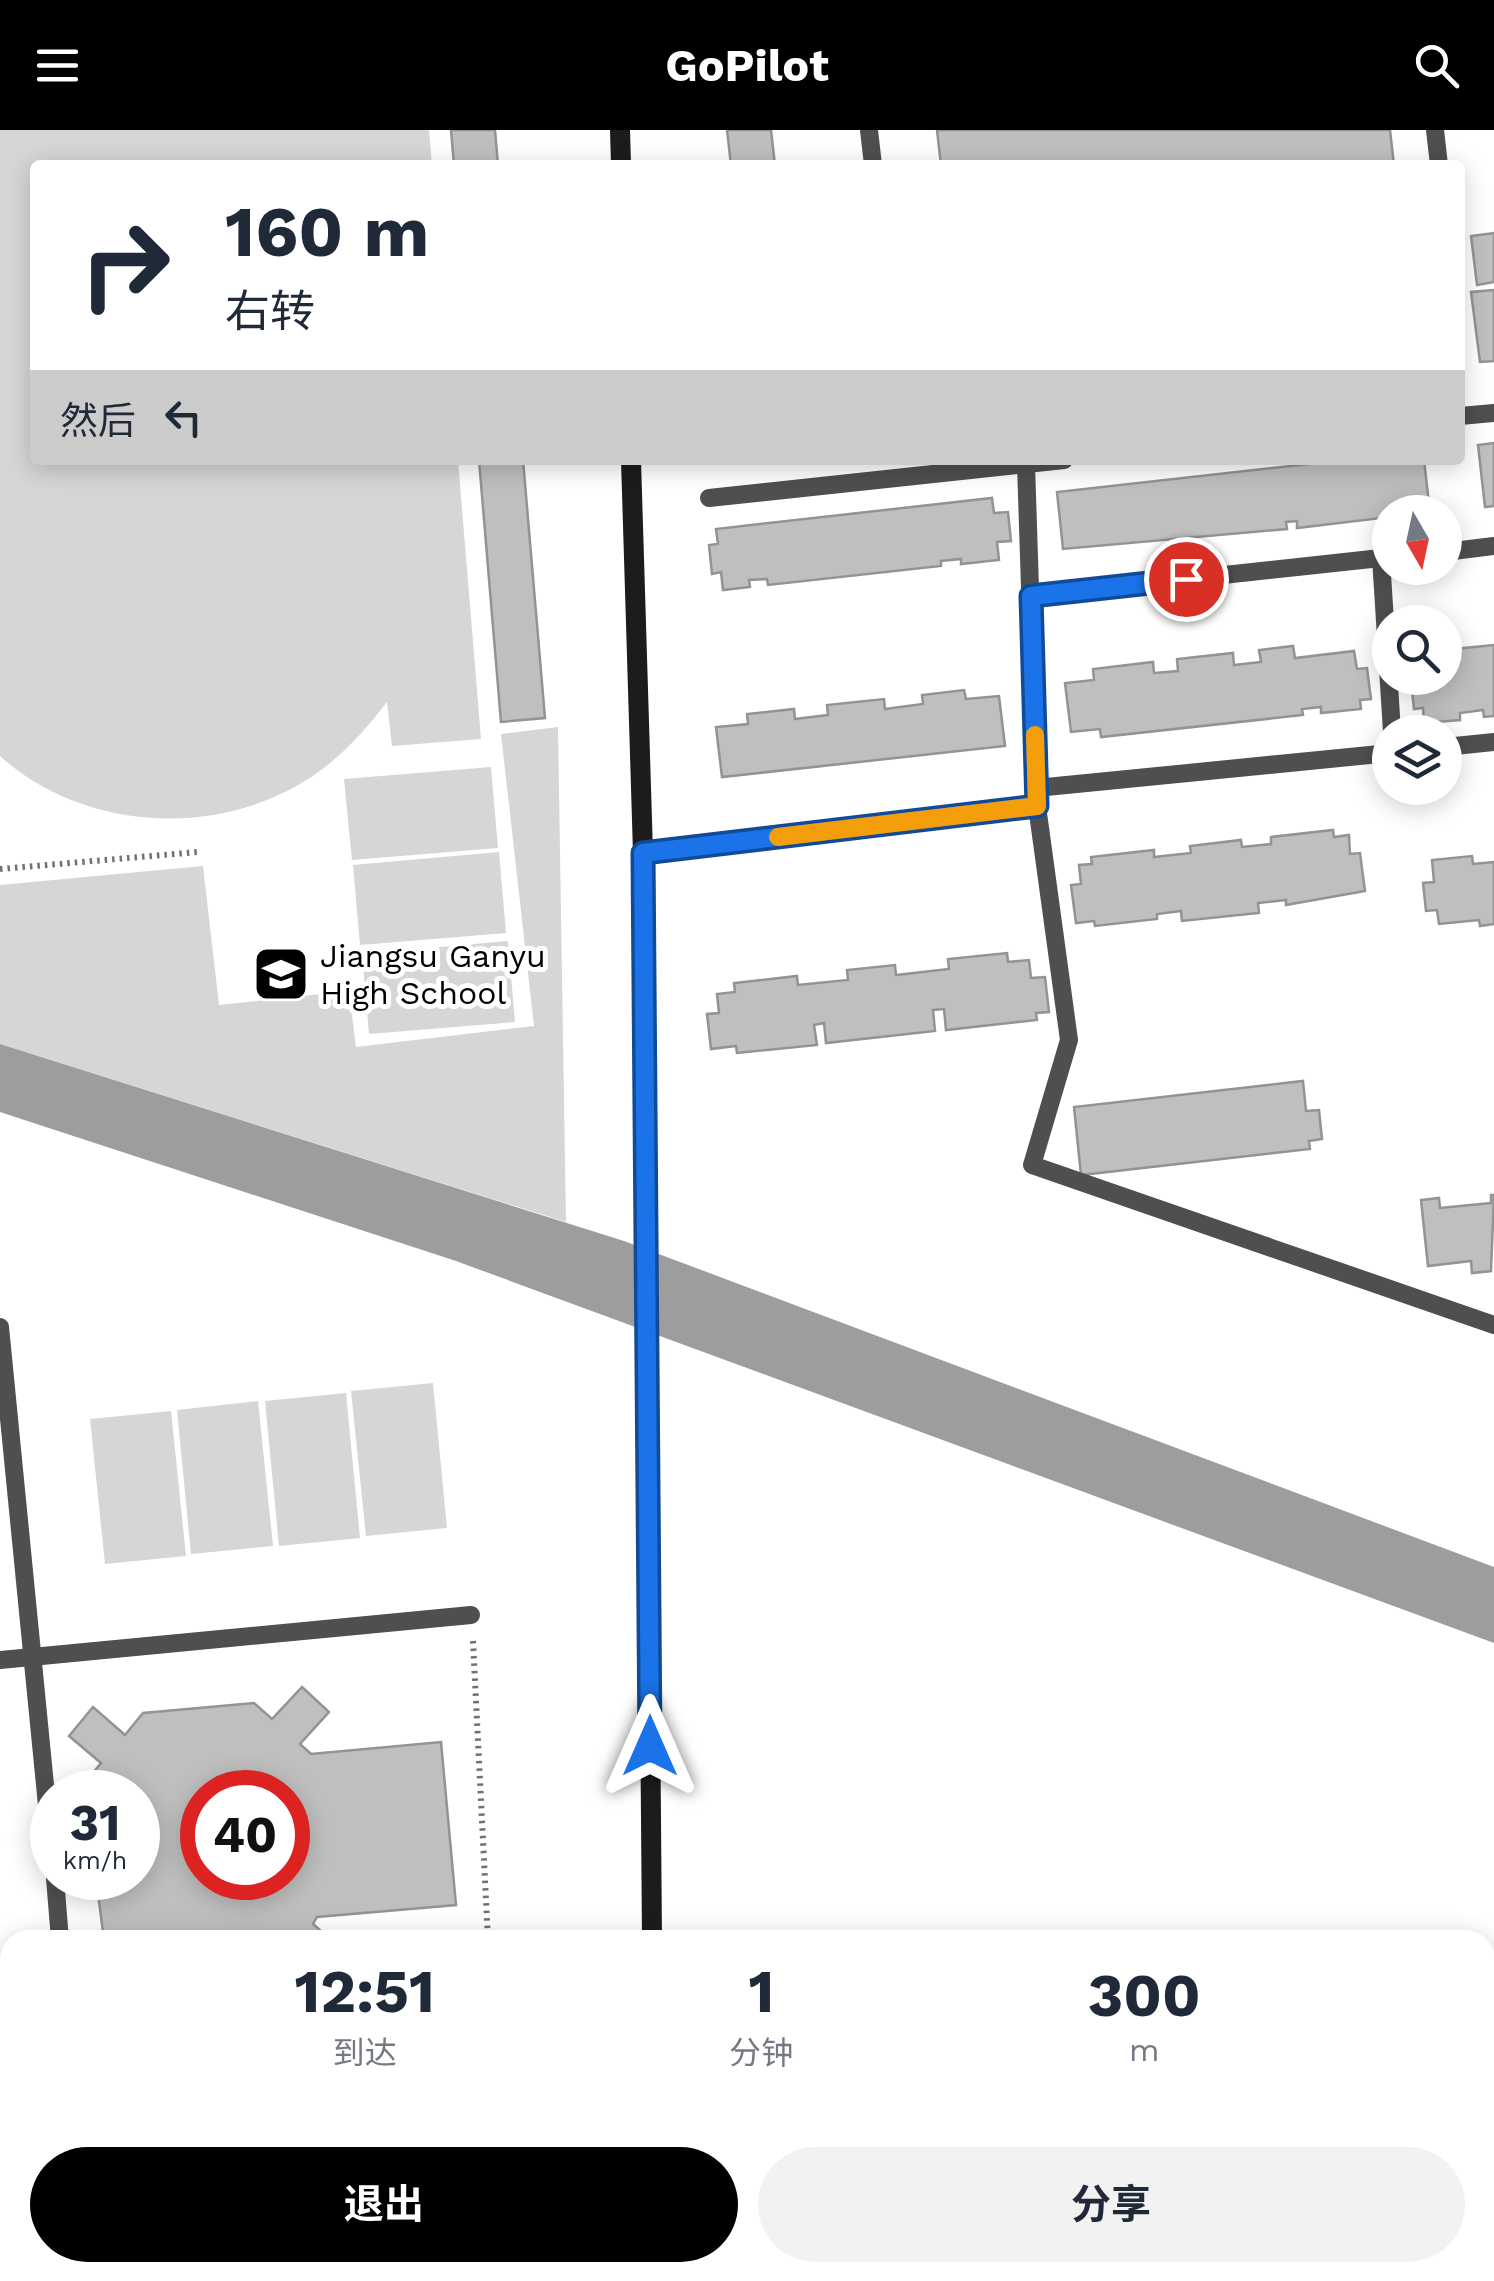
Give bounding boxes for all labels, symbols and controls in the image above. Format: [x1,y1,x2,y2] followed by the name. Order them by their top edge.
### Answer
[30,38,85,93] icon: menu
[1409,38,1464,93] icon: search
[665,39,829,92] text: GoPilot
[225,191,429,273] text: 160 m
[60,200,190,330] icon: right
[225,285,315,338] text: 右转
[156,390,211,445] icon: left
[60,399,136,443] text: 然后
[1372,495,1462,585] north arrow
[1372,495,1462,805] map controls
[1144,537,1229,622] pin
[1159,552,1214,607] icon: arrive
[1372,605,1462,695] button: search
[1372,715,1462,805] button: layers
[320,937,546,1012] place label: Jiangsu Ganyu High School
[251,944,311,1004] school or university icon: Jiangsu Ganyu High School
[598,1694,702,1798] position arrow
[180,1770,310,1900] speed limit sign: 40
[69,1793,121,1852] text: 31
[63,1846,127,1875] text: km/h
[294,1956,435,2027] text: 12:51
[748,1956,774,2027] text: 1
[1088,1960,1201,2031] text: 300
[1129,2031,1159,2069] text: m
[333,2034,397,2072] text: 到达
[729,2034,793,2072] text: 分钟
[30,2147,738,2262] button: 退出
[758,2147,1465,2262] button: 分享

